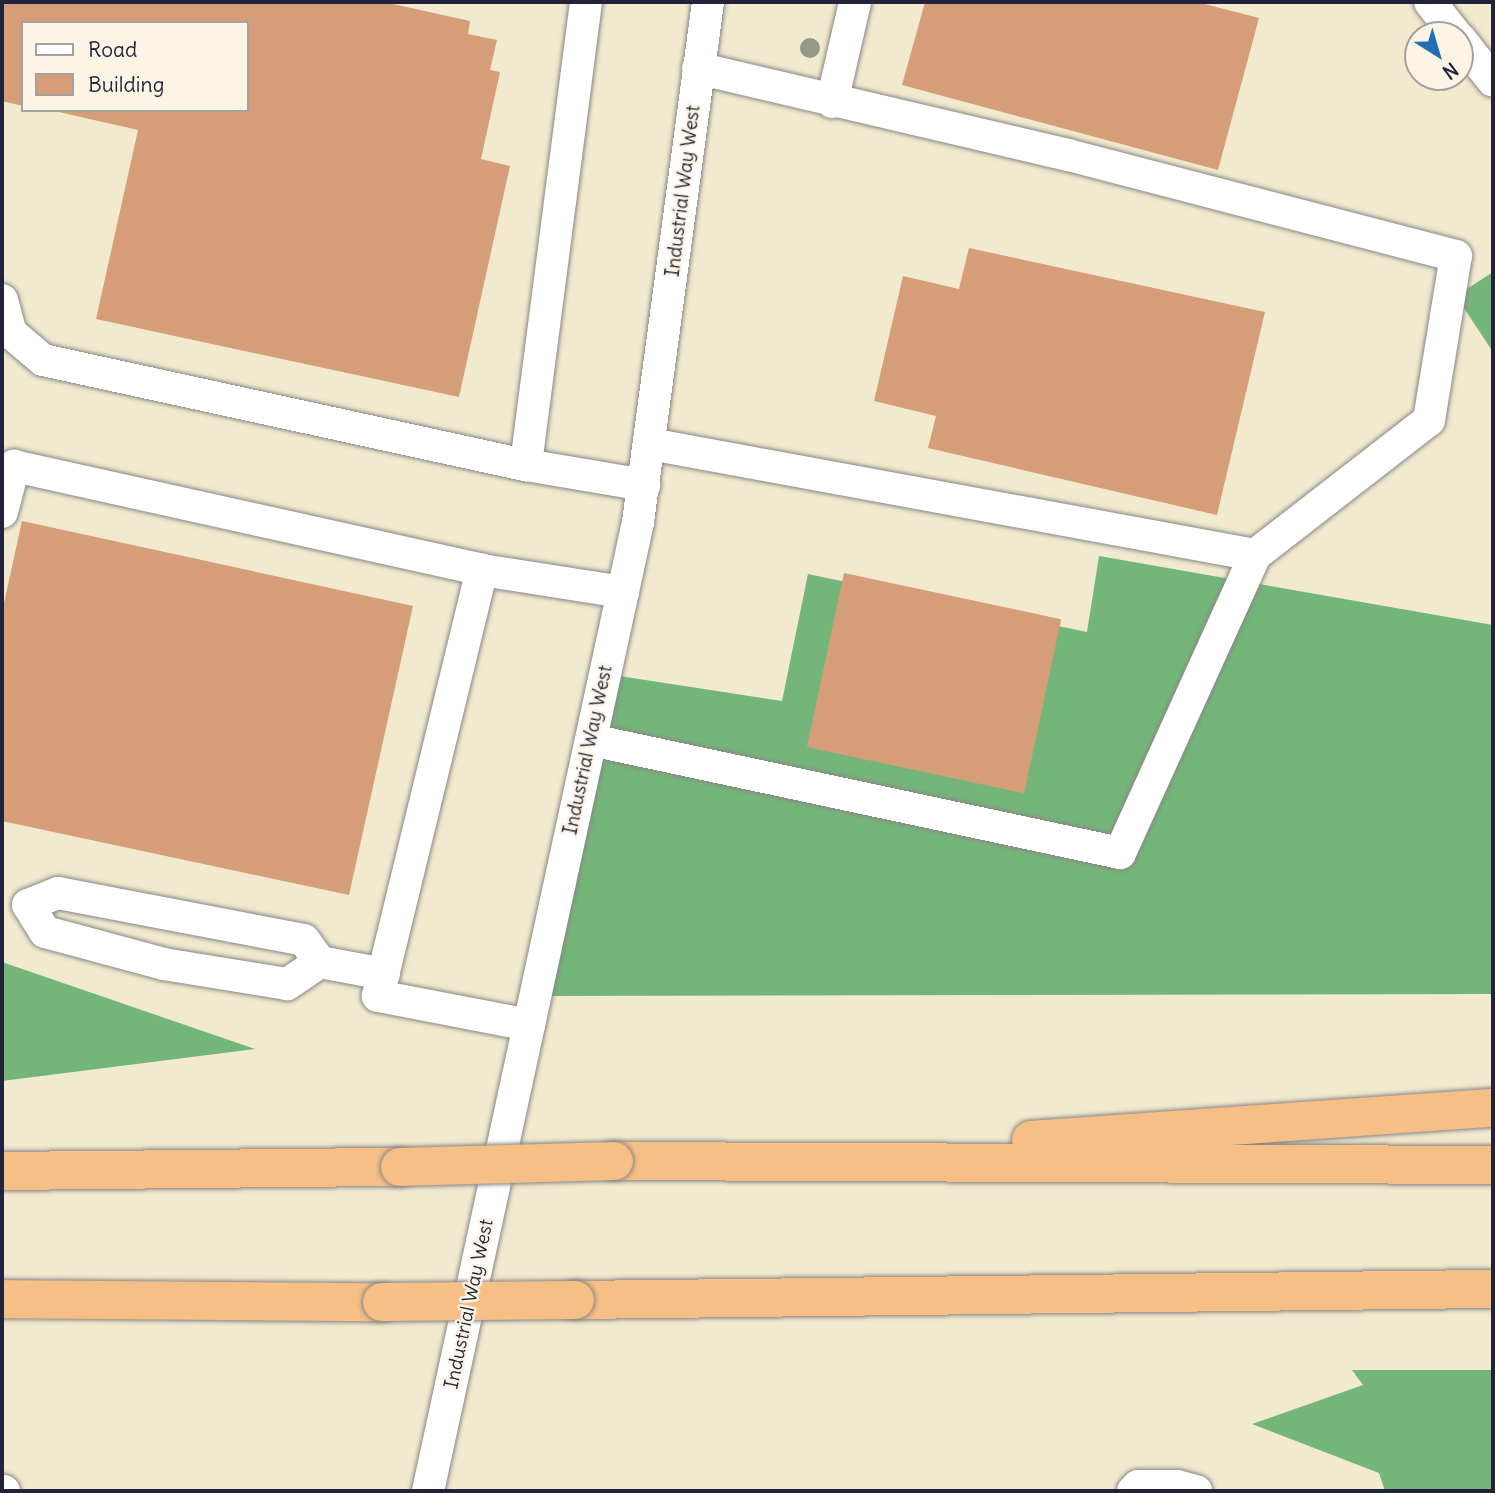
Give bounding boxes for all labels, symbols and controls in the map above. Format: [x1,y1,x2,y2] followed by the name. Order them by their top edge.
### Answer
[21,21,248,112] legend
[1404,21,1474,91] north arrow
[88,36,137,63] text: Road
[1438,58,1463,85] text: N
[88,71,164,98] text: Building
[661,104,705,278] street label: Industrial Way West
[559,663,617,837] street label: Industrial Way West
[440,1217,498,1391] street label: Industrial Way West

